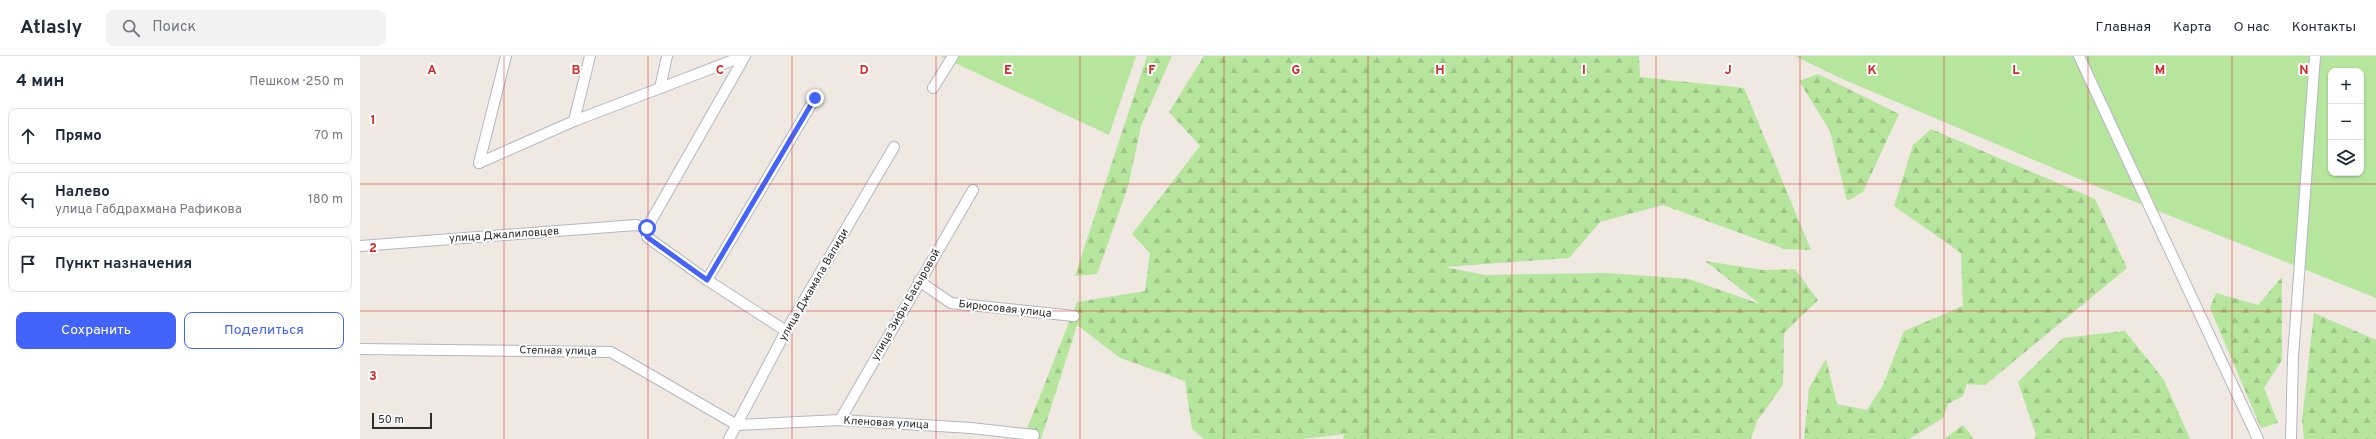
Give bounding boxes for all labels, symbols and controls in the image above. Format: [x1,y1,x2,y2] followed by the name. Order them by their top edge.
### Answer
[106,10,386,46] search box
[20,16,82,40] text: Atlasly
[120,17,142,39] icon: search
[152,18,196,37] text: Поиск
[2096,19,2151,36] text: Главная
[2173,19,2211,36] text: Карта
[2233,19,2270,36] text: О нас
[2292,19,2356,36] text: Контакты
[427,63,437,79] text: A
[572,63,581,79] text: B
[716,63,724,79] text: C
[859,63,869,79] text: D
[1004,63,1012,79] text: E
[1148,63,1156,79] text: F
[1292,63,1301,79] text: G
[1435,63,1445,79] text: H
[1582,63,1586,79] text: I
[1724,63,1732,79] text: J
[1867,63,1877,79] text: K
[2012,63,2020,79] text: L
[2155,63,2165,79] text: M
[2299,63,2309,79] text: N
[2328,68,2364,176] map controls
[2328,68,2364,104] button: +
[16,71,64,93] text: 4 мин
[249,74,344,90] text: Пешком · 250 m
[806,89,824,107] route end
[2328,104,2364,140] button: −
[370,113,376,129] text: 1
[17,125,39,147] icon: ahead
[55,127,102,146] text: Прямо
[314,128,343,144] text: 70 m
[2328,140,2364,176] button: layers
[55,183,110,202] text: Налево
[17,189,39,211] icon: left
[308,192,343,208] text: 180 m
[55,202,242,218] text: улица Габдрахмана Рафикова
[638,219,656,237] route start
[448,224,560,246] street label: улица Джалиловцев
[776,226,852,344] street label: улица Джамала Валиди
[369,241,377,257] text: 2
[868,247,944,363] street label: улица Зифы Басыровой
[17,253,39,275] icon: arrive
[55,255,192,274] text: Пункт назначения
[958,297,1052,321] street label: Бирюсовая улица
[16,312,176,349] button: Сохранить
[184,312,344,349] button: Поделиться
[519,343,597,359] street label: Степная улица
[369,369,377,385] text: 3
[372,411,432,430] scale bar
[378,413,404,427] text: 50 m
[843,414,929,432] street label: Кленовая улица

